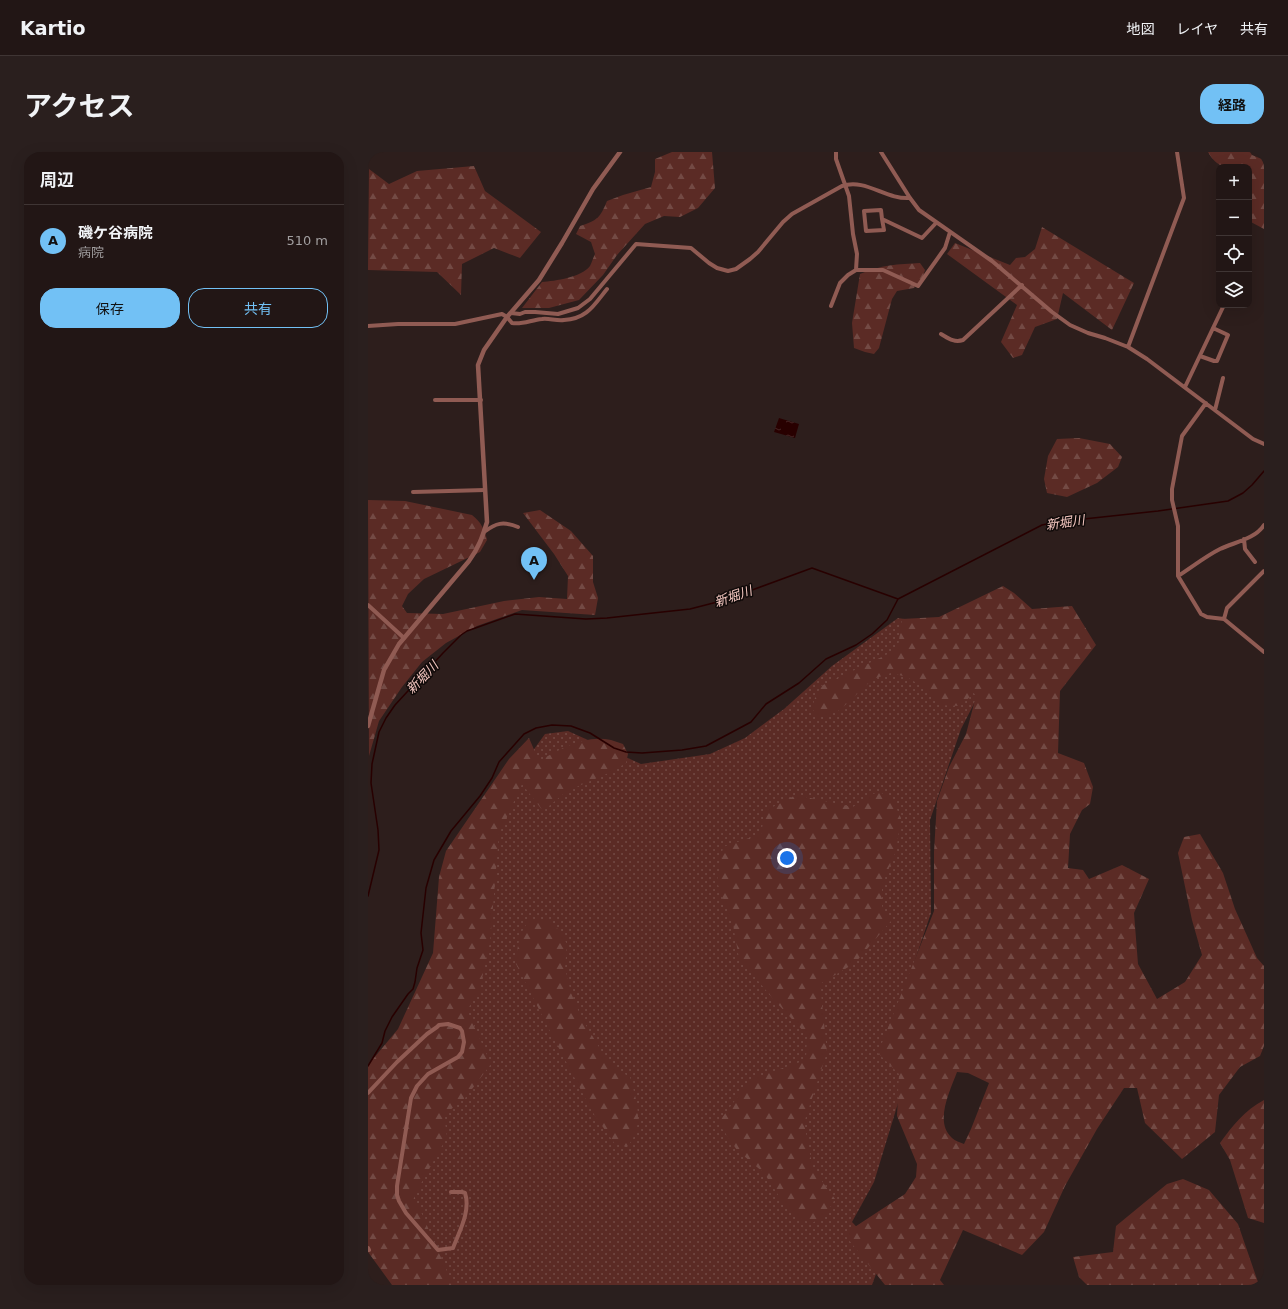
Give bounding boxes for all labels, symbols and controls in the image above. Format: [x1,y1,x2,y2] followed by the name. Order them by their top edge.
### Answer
[20,17,86,39] text: Kartio
[1126,21,1154,37] text: 地図
[1176,21,1218,37] text: レイヤ
[1240,21,1268,37] text: 共有
[1200,84,1264,124] button: 経路
[24,90,135,123] text: アクセス
[1216,164,1252,308] map controls
[1216,164,1252,200] button: +
[40,170,74,190] text: 周辺
[1216,200,1252,236] button: −
[78,224,153,242] text: 磯ケ谷病院
[48,233,58,248] text: A
[286,233,328,248] text: 510 m
[1216,236,1252,272] button: locate
[78,245,104,260] text: 病院
[1216,272,1252,308] button: layers
[40,288,180,328] button: 保存
[188,288,328,328] button: 共有
[1045,512,1087,533] water label: 新堀川
[521,547,547,580] pin: A
[712,582,756,610] water label: 新堀川
[403,657,443,697] water label: 新堀川
[777,848,797,868] your location

